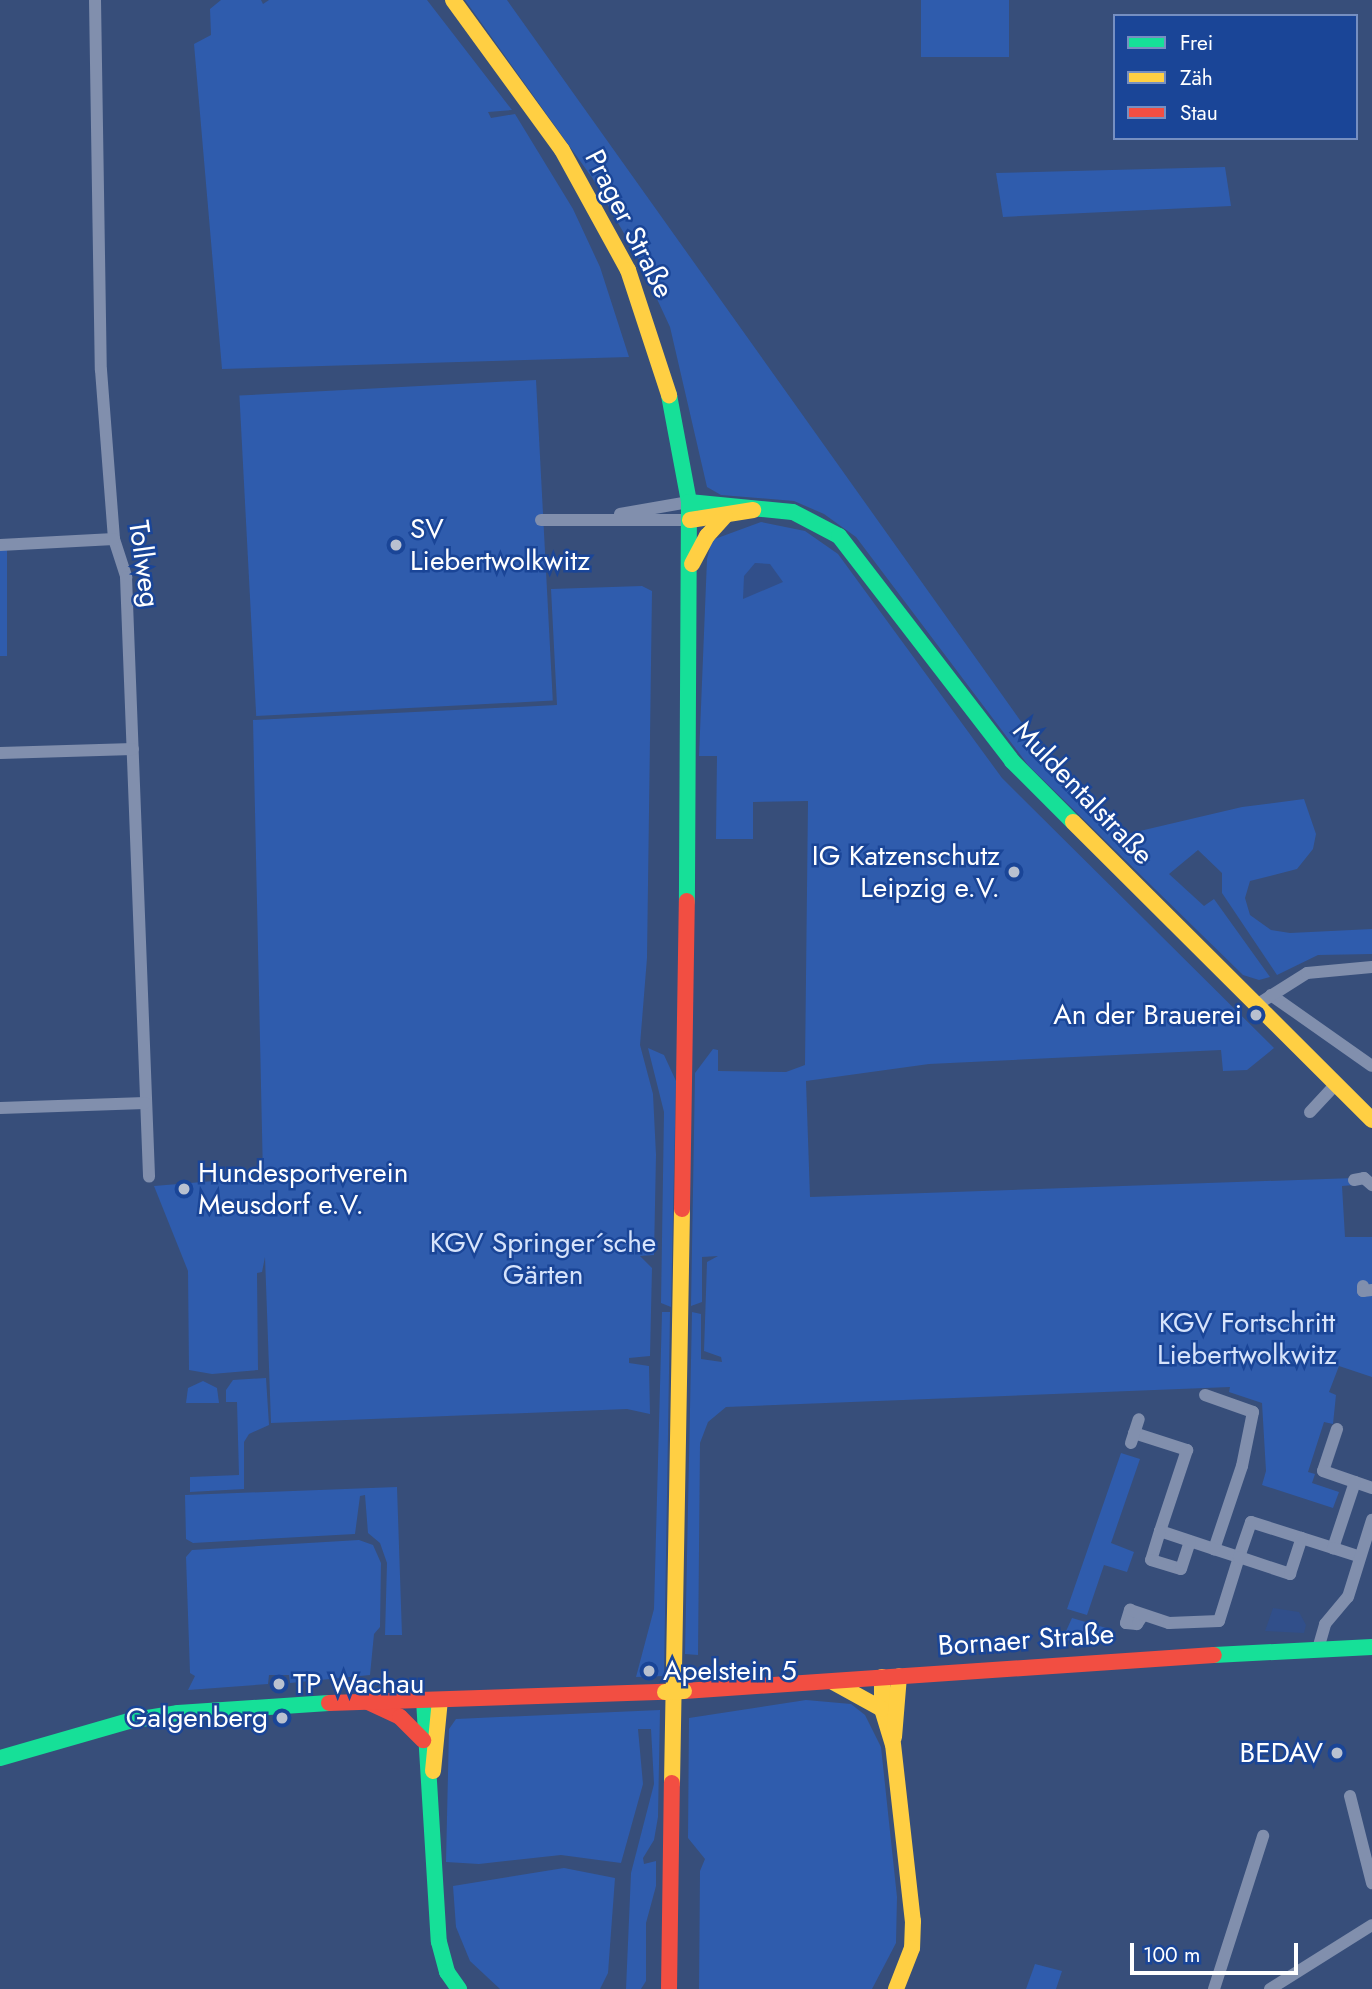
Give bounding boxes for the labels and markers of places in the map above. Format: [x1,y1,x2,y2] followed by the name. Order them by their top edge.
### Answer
[410,512,590,578] place label: SV Liebertwolkwitz
[388,537,404,553] marker: SV Liebertwolkwitz
[812,839,1000,905] place label: IG Katzenschutz Leipzig e.V.
[1006,864,1022,880] marker: IG Katzenschutz Leipzig e.V.
[1053,998,1242,1032] place label: An der Brauerei
[1248,1007,1264,1023] marker: An der Brauerei
[198,1156,409,1222] place label: Hundesportverein Meusdorf e.V.
[176,1181,192,1197] marker: Hundesportverein Meusdorf e.V.
[663,1654,797,1688] place label: Apelstein 5
[641,1663,657,1679] marker: Apelstein 5
[293,1667,424,1701] place label: TP Wachau
[271,1676,287,1692] marker: TP Wachau
[126,1701,268,1735] place label: Galgenberg
[274,1710,290,1726] marker: Galgenberg
[1240,1736,1323,1770] place label: BEDAV
[1329,1745,1345,1761] marker: BEDAV

